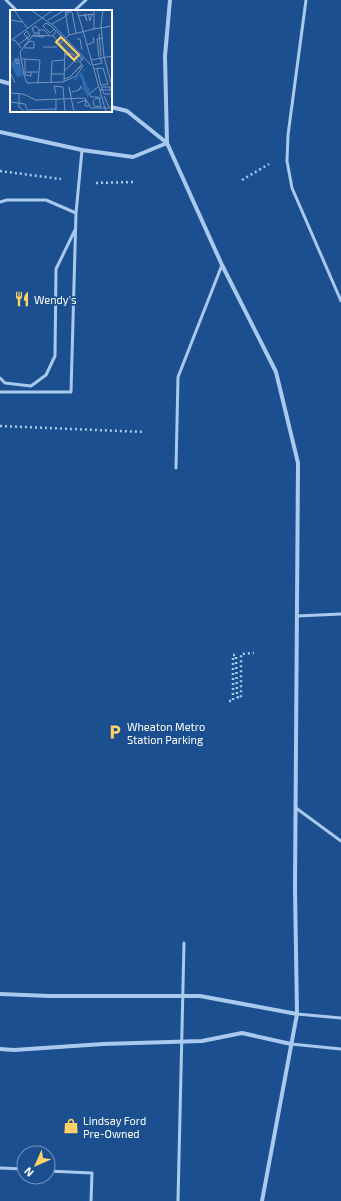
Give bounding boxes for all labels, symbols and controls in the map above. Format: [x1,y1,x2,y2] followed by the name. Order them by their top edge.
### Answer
[10,10,112,112] inset map
[13,290,31,308] restaurant icon: Wendy's
[34,293,77,306] place label: Wendy's
[127,720,205,746] place label: Wheaton Metro Station Parking
[106,723,124,741] parking icon: Wheaton Metro Station Parking
[83,1114,146,1140] place label: Lindsay Ford Pre-Owned
[62,1117,80,1135] shop icon: Lindsay Ford Pre-Owned
[16,1145,56,1185] north arrow
[21,1165,36,1180] text: N

